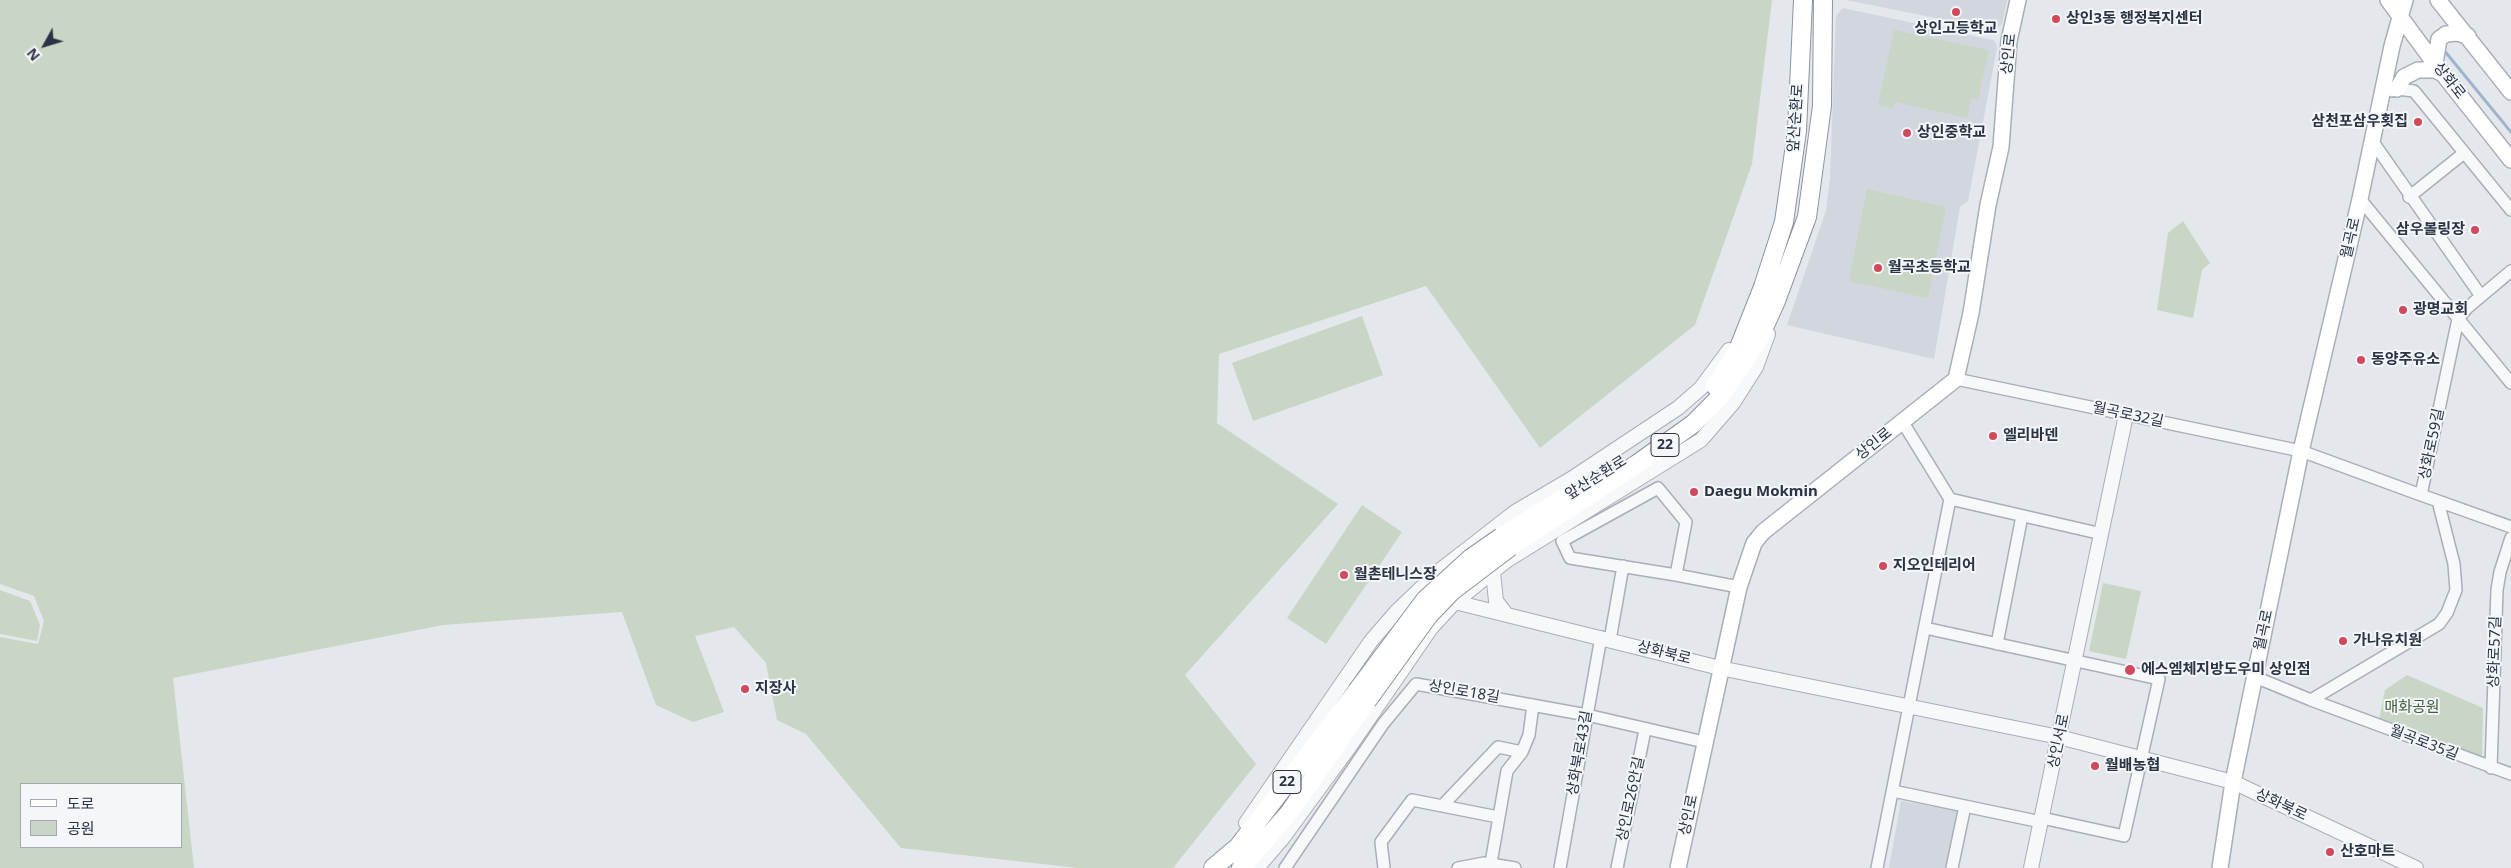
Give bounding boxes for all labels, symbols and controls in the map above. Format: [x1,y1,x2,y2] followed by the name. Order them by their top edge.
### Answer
[1950,6,1962,18] marker: 상인고등학교
[2066,10,2203,28] place label: 상인3동 행정복지센터
[2050,13,2062,25] marker: 상인3동 행정복지센터
[20,20,70,70] north arrow
[1915,20,1997,38] place label: 상인고등학교
[1998,32,2020,76] street label: 상인로
[22,44,44,65] text: N
[2429,59,2469,103] street label: 상화로
[1785,83,1807,153] street label: 앞산순환로
[2311,113,2408,131] place label: 삼천포삼우횟집
[2412,116,2424,128] marker: 삼천포삼우횟집
[1917,124,1986,142] place label: 상인중학교
[1901,127,1913,139] marker: 상인중학교
[2338,216,2364,260] street label: 월곡로
[2396,221,2465,239] place label: 삼우볼링장
[2469,224,2481,236] marker: 삼우볼링장
[1888,259,1971,277] place label: 월곡초등학교
[1872,262,1884,274] marker: 월곡초등학교
[2413,301,2468,319] place label: 광명교회
[2397,304,2409,316] marker: 광명교회
[2371,351,2440,369] place label: 동양주유소
[2355,354,2367,366] marker: 동양주유소
[2091,399,2165,431] street label: 월곡로32길
[2416,407,2448,481] street label: 상화로59길
[1852,424,1896,464] street label: 상인로
[2003,427,2058,445] place label: 엘리바덴
[1987,430,1999,442] marker: 엘리바덴
[1651,434,1679,456] road number: 22
[1562,452,1630,504] street label: 앞산순환로
[1704,483,1818,501] place label: Daegu Mokmin
[1688,486,1700,498] marker: Daegu Mokmin
[1893,557,1976,575] place label: 지오인테리어
[1877,560,1889,572] marker: 지오인테리어
[1354,566,1437,584] place label: 월촌테니스장
[1338,569,1350,581] marker: 월촌테니스장
[2251,608,2277,652] street label: 월곡로
[2485,616,2505,688] street label: 상화로57길
[2353,632,2422,650] place label: 가나유치원
[2337,635,2349,647] marker: 가나유치원
[1635,638,1693,668] street label: 상화북로
[2141,661,2310,679] place label: 에스엠체지방도우미 상인점
[2123,663,2137,677] marker: 에스엠체지방도우미 상인점
[1427,677,1501,707] street label: 상인로18길
[755,680,796,698] place label: 지장사
[739,683,751,695] marker: 지장사
[2384,699,2440,717] park label: 매화공원
[1564,709,1596,797] street label: 상화북로43길
[2044,712,2074,770] street label: 상인서로
[2387,722,2461,764] street label: 월곡로35길
[1613,755,1649,843] street label: 상인로26안길
[2105,757,2160,775] place label: 월배농협
[2089,760,2101,772] marker: 월배농협
[1273,770,1301,794] road number: 22
[20,783,182,848] legend
[2252,785,2310,825] street label: 상화북로
[67,793,95,813] text: 도로
[1676,793,1702,837] street label: 상인로
[67,818,95,838] text: 공원
[2340,843,2395,861] place label: 산호마트
[2324,846,2336,858] marker: 산호마트

